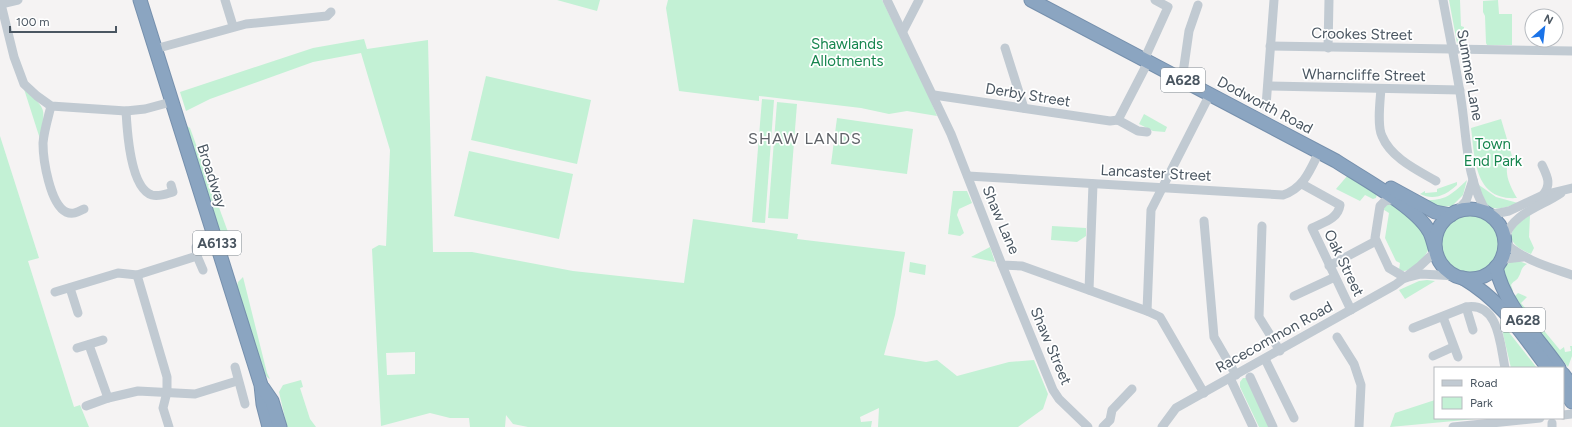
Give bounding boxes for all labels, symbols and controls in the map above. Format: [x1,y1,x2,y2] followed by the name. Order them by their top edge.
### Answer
[10,8,116,34] scale bar
[1524,8,1564,48] north arrow
[1542,12,1555,27] text: N
[16,15,50,29] text: 100 m
[1311,24,1413,44] street label: Crookes Street
[1453,28,1487,122] street label: Summer Lane
[810,35,884,70] park label: Shawlands Allotments
[1302,65,1426,85] street label: Wharncliffe Street
[1161,68,1205,92] road number: A628
[1214,72,1316,138] street label: Dodworth Road
[984,79,1072,111] street label: Derby Street
[748,129,862,148] district label: SHAW LANDS
[1464,135,1523,170] park label: Town End Park
[193,142,231,210] street label: Broadway
[1100,161,1212,185] street label: Lancaster Street
[979,183,1023,257] street label: Shaw Lane
[1320,227,1368,300] street label: Oak Street
[193,231,241,255] road number: A6133
[1212,297,1336,377] street label: Racecommon Road
[1027,304,1076,388] street label: Shaw Street
[1501,308,1545,332] road number: A628
[1434,367,1564,419] legend
[1470,376,1498,390] text: Road
[1470,396,1493,410] text: Park

